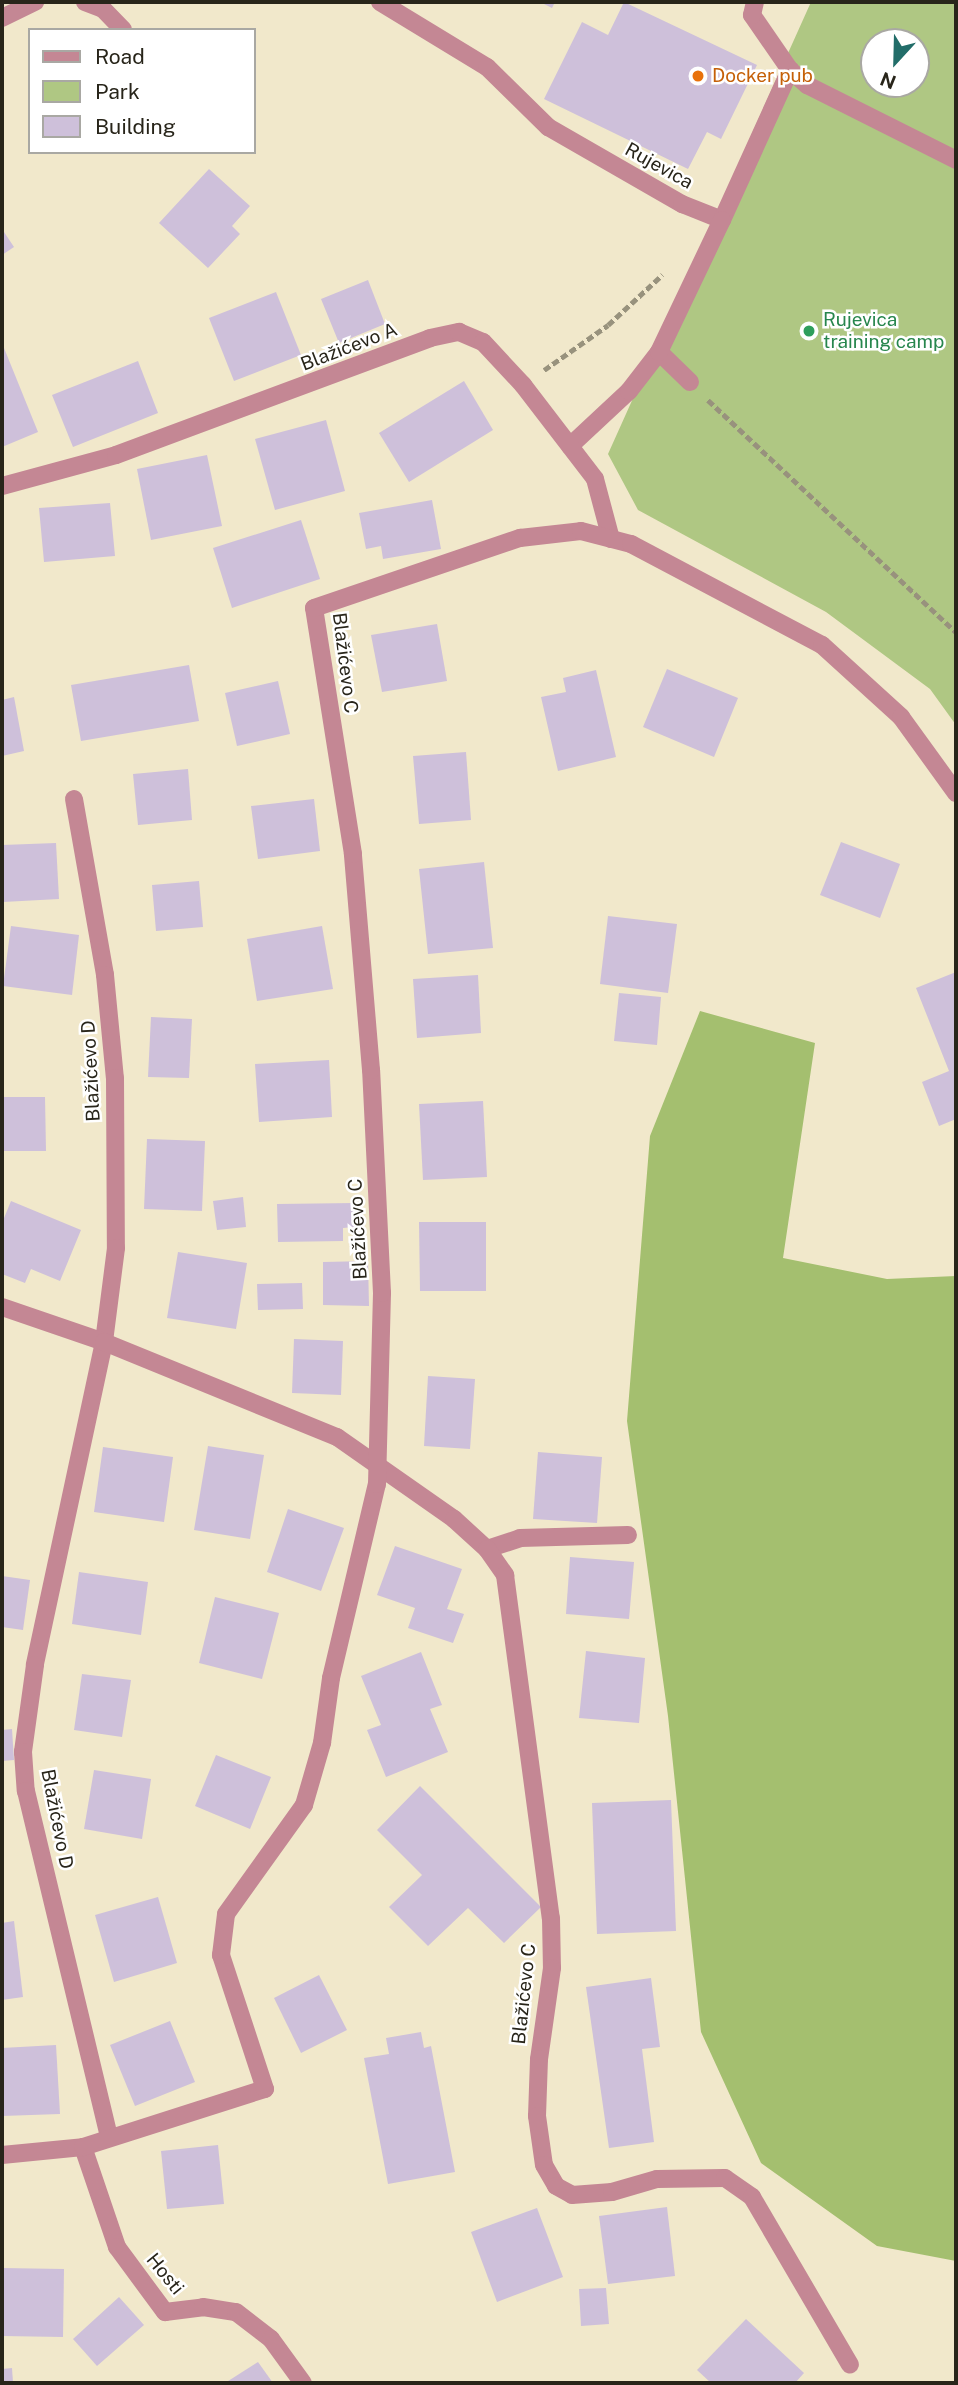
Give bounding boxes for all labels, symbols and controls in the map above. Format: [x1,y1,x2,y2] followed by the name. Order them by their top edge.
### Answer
[28,28,256,154] legend
[860,28,930,98] north arrow
[95,44,145,69] text: Road
[712,65,813,87] place label: Docker pub
[690,68,706,84] marker: Docker pub
[877,68,899,94] text: N
[95,79,140,104] text: Park
[95,114,176,139] text: Building
[621,138,697,194] street label: Rujevica
[823,309,944,353] place label: Rujevica training camp
[297,318,401,376] street label: Blažićevo A
[801,323,817,339] marker: Rujevica training camp
[328,611,362,715] street label: Blažićevo C
[77,1020,105,1122] street label: Blažićevo D
[344,1178,372,1280] street label: Blažićevo C
[36,1767,78,1871] street label: Blažićevo D
[507,1942,541,2046] street label: Blažićevo C
[141,2249,189,2299] street label: Hosti

